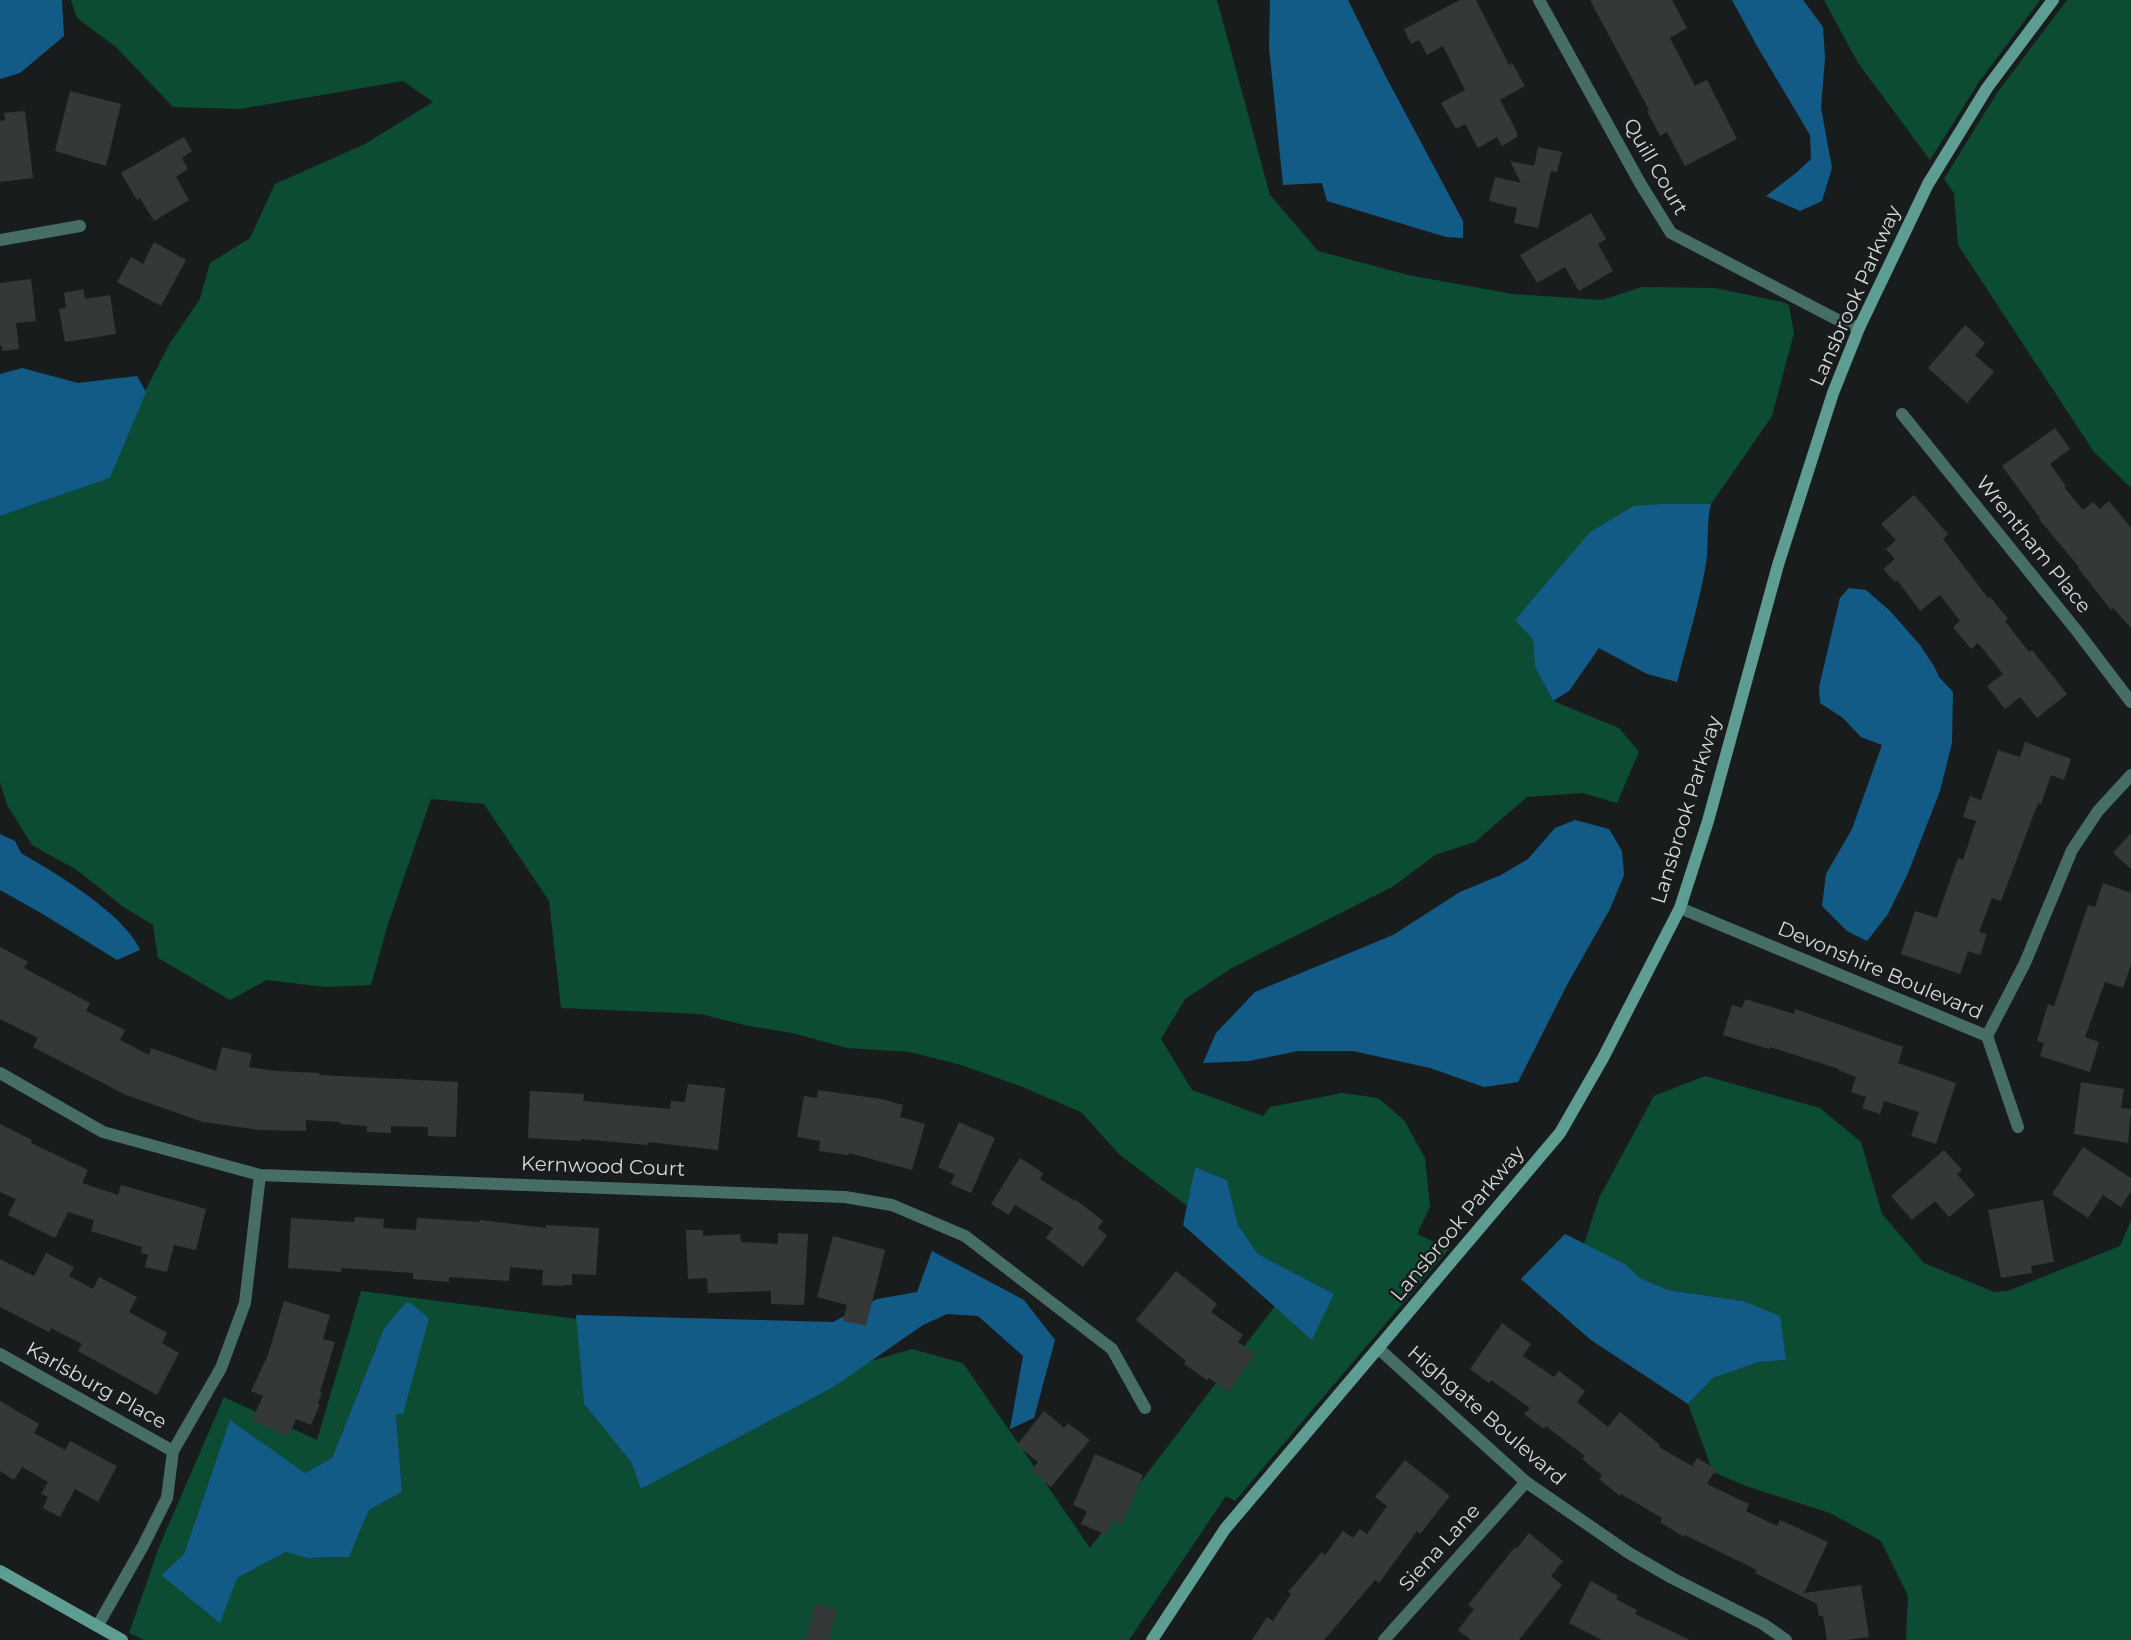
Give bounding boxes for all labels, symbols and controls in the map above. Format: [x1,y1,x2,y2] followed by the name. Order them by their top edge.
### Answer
[1618,114,1692,220] street label: Quill Court
[1805,202,1907,390] street label: Lansbrook Parkway
[1970,472,2096,618] street label: Wrentham Place
[1647,713,1727,907] street label: Lansbrook Parkway
[1774,917,1986,1025] street label: Devonshire Boulevard
[1386,1142,1530,1306] street label: Lansbrook Parkway
[520,1152,686,1182] street label: Kernwood Court
[21,1337,171,1435] street label: Karlsburg Place
[1402,1341,1570,1491] street label: Highgate Boulevard
[1394,1499,1486,1597] street label: Siena Lane

